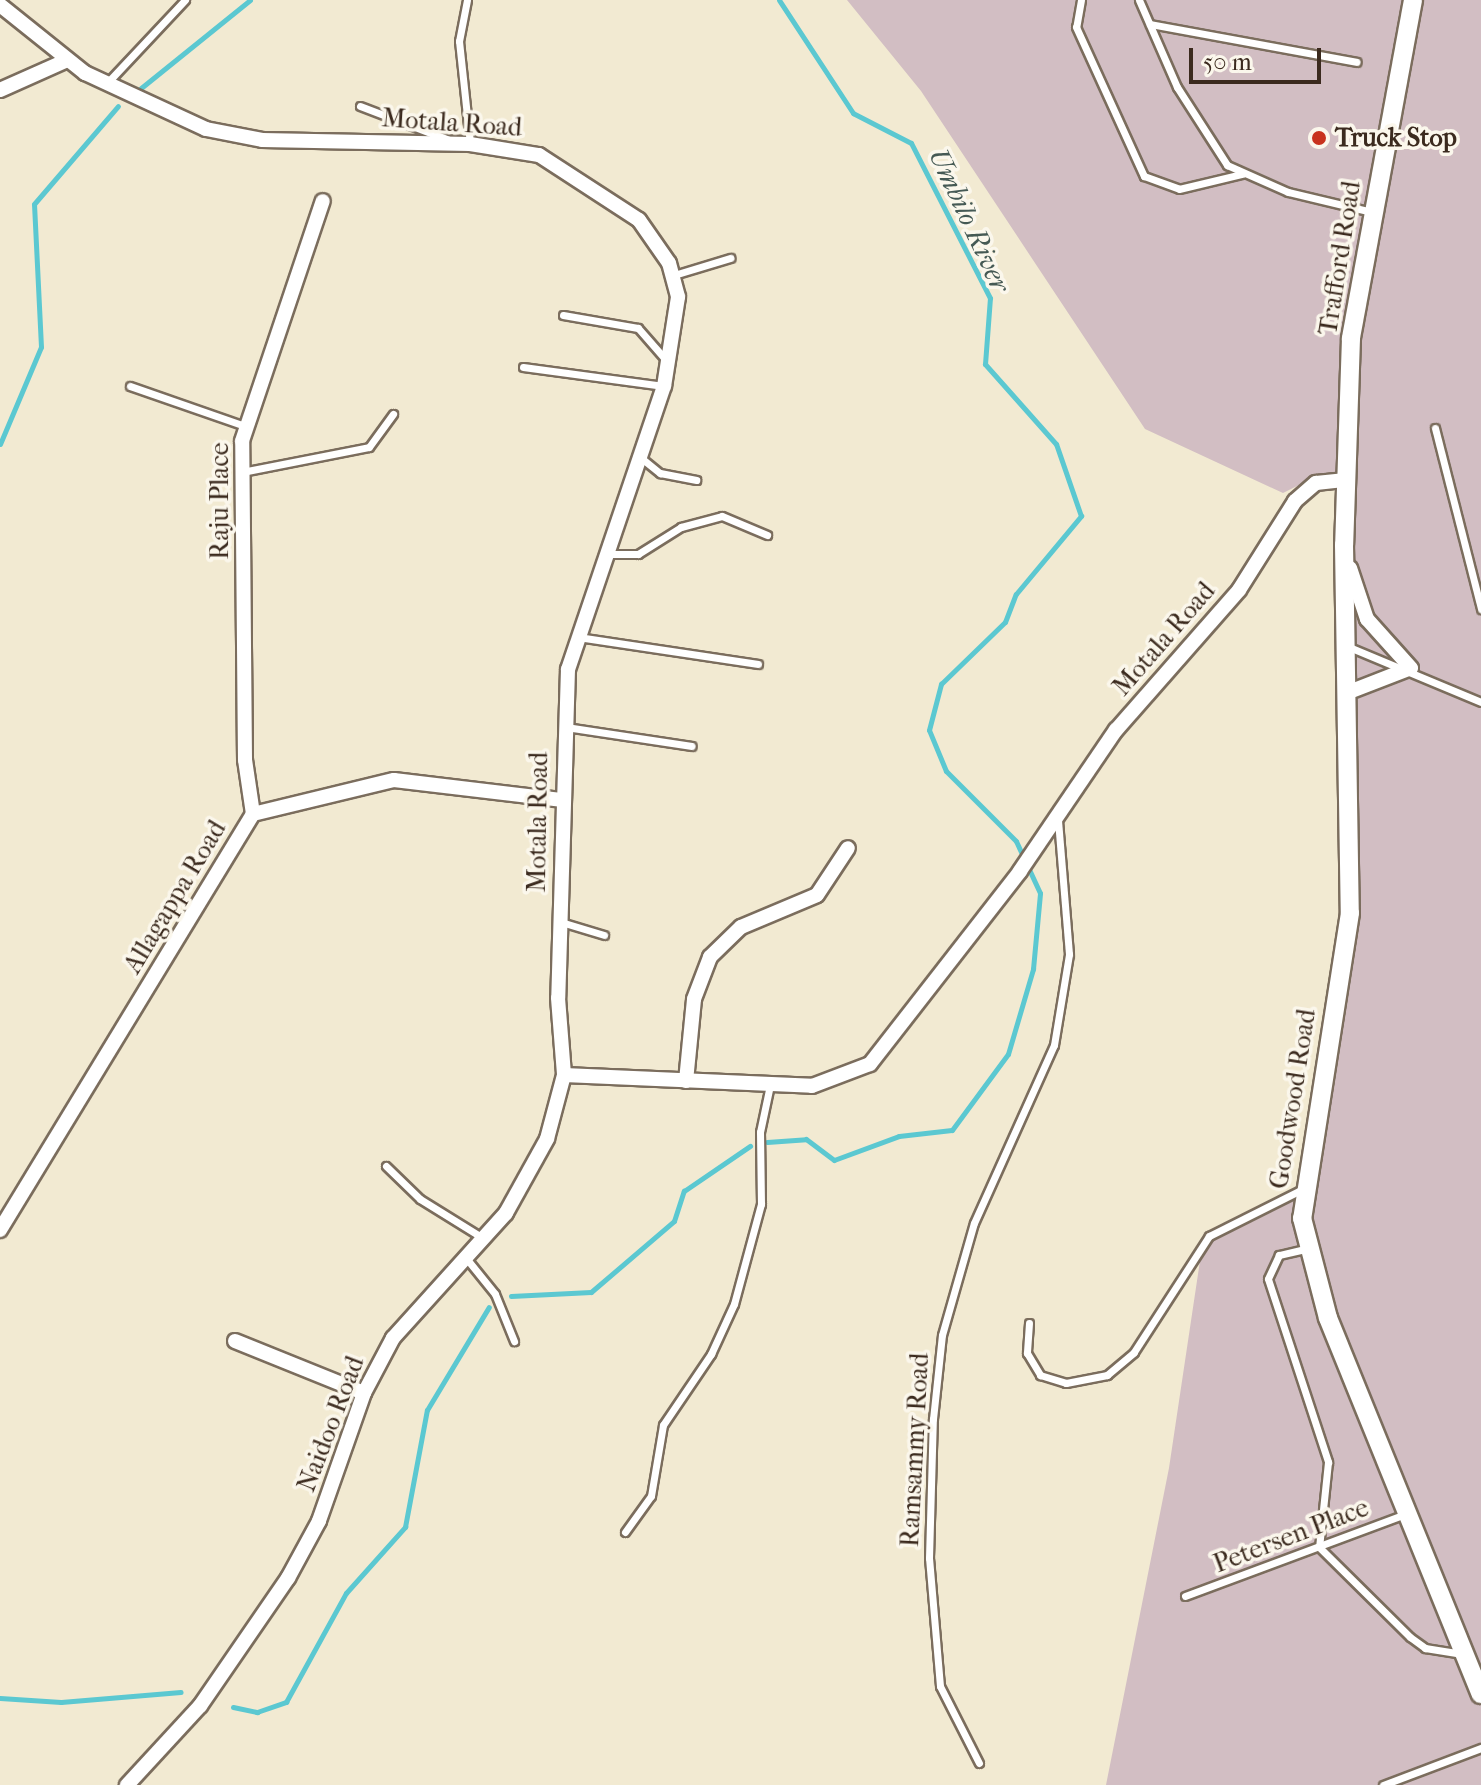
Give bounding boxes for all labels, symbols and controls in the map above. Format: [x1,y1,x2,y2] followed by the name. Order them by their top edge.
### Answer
[1193,32,1325,82] scale bar
[1203,48,1252,76] text: 50 m
[381,103,523,143] street label: Motala Road
[1335,122,1457,154] place label: Truck Stop
[1310,129,1328,147] marker: Truck Stop
[921,143,1017,297] water label: Umbilo River
[1312,179,1368,337] street label: Trafford Road
[204,442,236,560] street label: Raju Place
[1106,576,1222,702] street label: Motala Road
[521,751,555,893] street label: Motala Road
[117,815,233,979] street label: Allagappa Road
[1263,1007,1323,1191] street label: Goodwood Road
[291,1352,371,1496] street label: Naidoo Road
[894,1352,936,1548] street label: Ramsammy Road
[1209,1492,1373,1580] street label: Petersen Place

